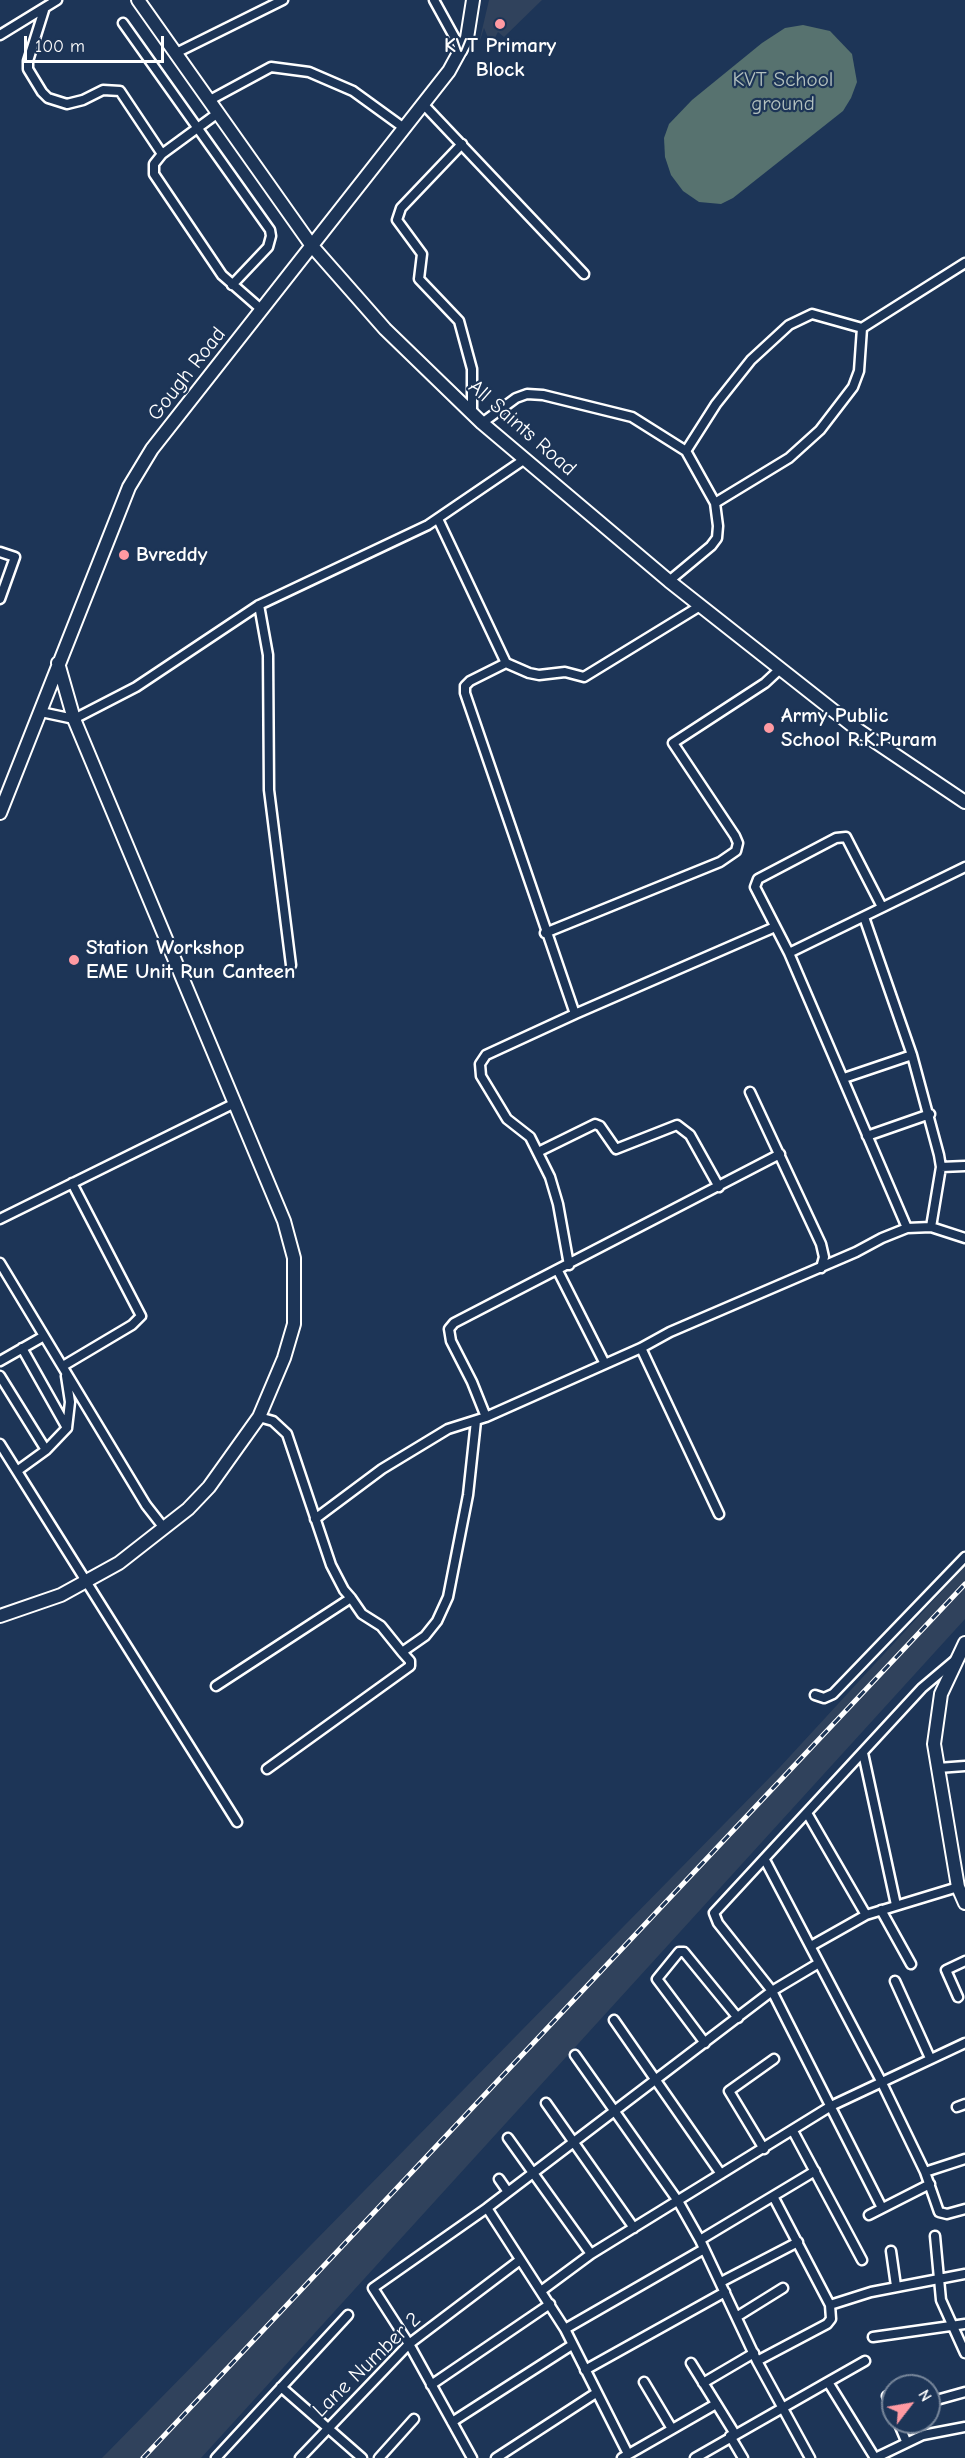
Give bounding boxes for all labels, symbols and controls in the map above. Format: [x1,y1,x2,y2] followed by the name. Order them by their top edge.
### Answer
[493,17,507,31] marker: KVT Primary Block
[27,24,166,62] scale bar
[444,33,556,83] place label: KVT Primary Block
[35,36,85,57] text: 100 m
[733,67,833,117] park label: KVT School ground
[143,322,231,426] street label: Gough Road
[463,374,581,482] street label: All Saints Road
[136,542,207,568] place label: Bvreddy
[117,548,131,562] marker: Bvreddy
[781,703,937,753] place label: Army Public School R.K.Puram
[762,721,776,735] marker: Army Public School R.K.Puram
[86,935,295,985] place label: Station Workshop EME Unit Run Canteen
[67,953,81,967] marker: Station Workshop EME Unit Run Canteen
[308,2307,426,2423] street label: Lane Number 2
[881,2374,941,2434] north arrow
[914,2387,935,2405] text: N

